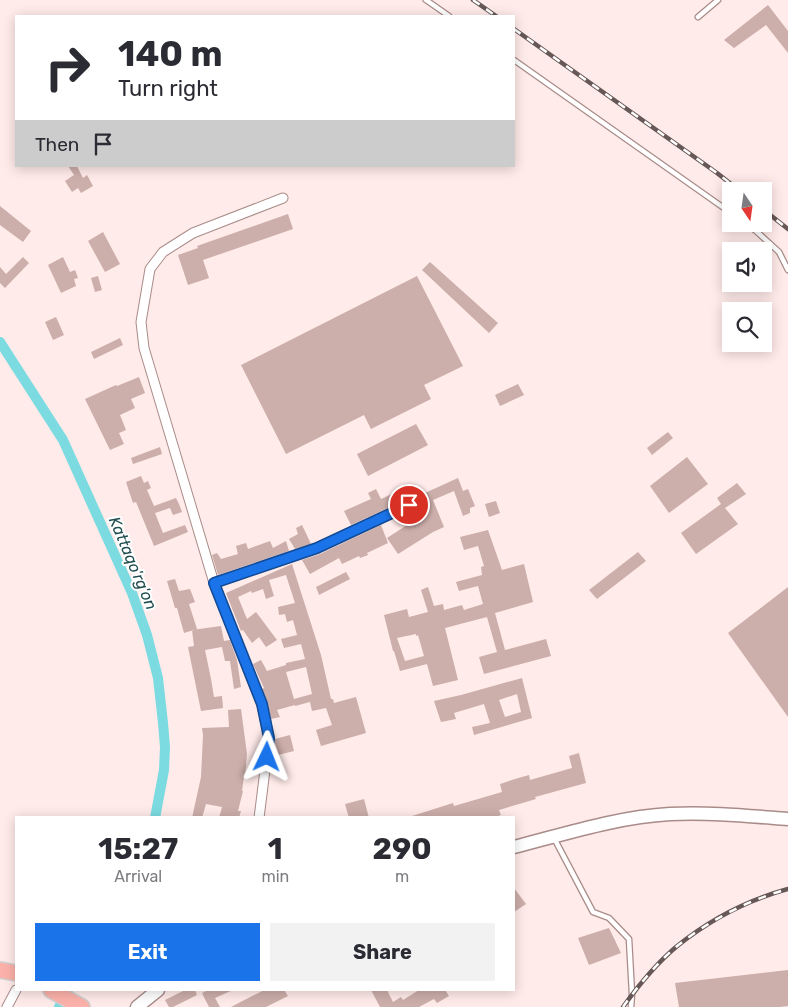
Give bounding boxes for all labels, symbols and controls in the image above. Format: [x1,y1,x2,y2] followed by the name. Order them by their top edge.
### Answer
[118,33,223,75] text: 140 m
[35,35,100,100] icon: right
[118,75,218,102] text: Turn right
[89,130,117,158] icon: arrive
[35,133,79,156] text: Then
[722,182,772,232] north arrow
[722,182,772,352] map controls
[722,242,772,292] button: sound
[722,302,772,352] button: search
[388,484,430,526] pin
[395,491,423,519] icon: arrive
[105,514,161,612] water label: Kattaqo'rg'on
[240,730,292,782] position arrow
[98,831,178,867] text: 15:27
[268,831,283,867] text: 1
[373,831,432,867] text: 290
[114,867,162,886] text: Arrival
[261,867,289,886] text: min
[395,867,409,886] text: m
[35,923,260,981] button: Exit
[270,923,495,981] button: Share

